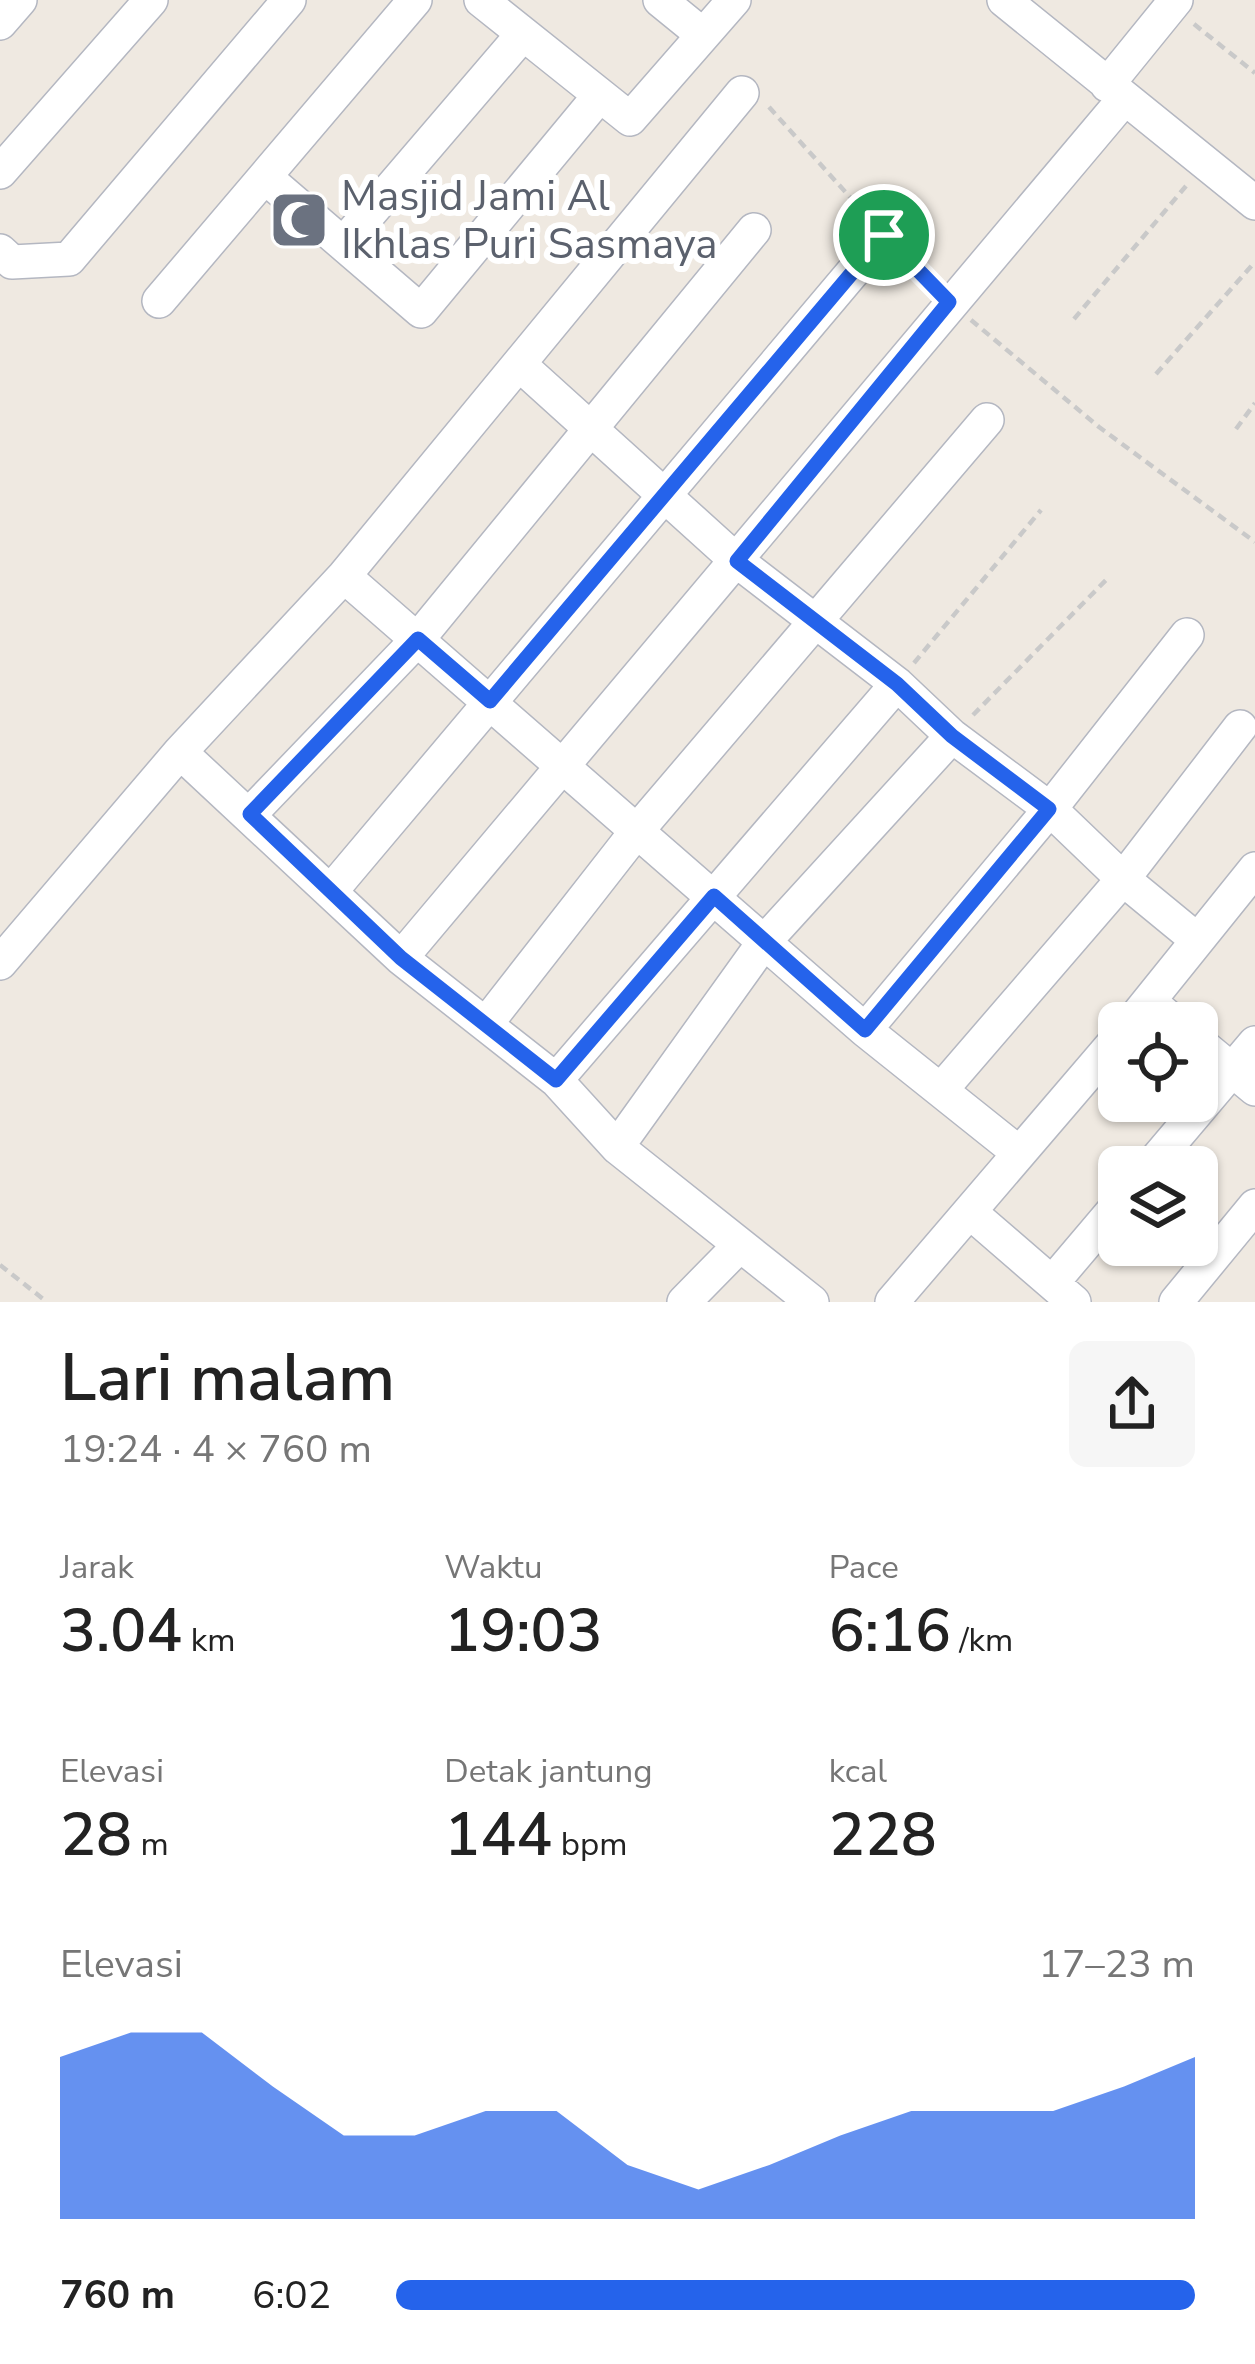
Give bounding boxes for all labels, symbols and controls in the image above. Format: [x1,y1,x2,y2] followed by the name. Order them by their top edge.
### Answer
[341,168,717,273] place label: Masjid Jami Al Ikhlas Puri Sasmaya
[833,184,935,286] pin
[268,189,330,251] mosque icon: Masjid Jami Al Ikhlas Puri Sasmaya
[851,202,917,268] icon: arrive
[1098,1002,1218,1266] map controls
[1098,1002,1218,1122] button: locate
[1098,1146,1218,1266] button: layers
[60,1333,395,1423] text: Lari malam
[1069,1341,1195,1467] button: share
[60,1423,372,1476] text: 19:24 · 4 × 760 m
[60,1545,134,1590] text: Jarak
[444,1545,542,1590] text: Waktu
[829,1545,899,1590] text: Pace
[60,1590,182,1672] text: 3.04
[444,1590,603,1672] text: 19:03
[829,1590,951,1672] text: 6:16
[182,1618,235,1663] text: km
[951,1618,1013,1663] text: /km
[60,1749,164,1794] text: Elevasi
[444,1749,653,1794] text: Detak jantung
[829,1749,887,1794] text: kcal
[60,1794,132,1876] text: 28
[444,1794,552,1876] text: 144
[829,1794,937,1876] text: 228
[132,1822,169,1867] text: m
[552,1822,628,1867] text: bpm
[60,1938,183,1991] text: Elevasi
[1038,1938,1195,1991] text: 17–23 m
[60,2269,175,2322] text: 760 m
[252,2269,331,2322] text: 6:02

